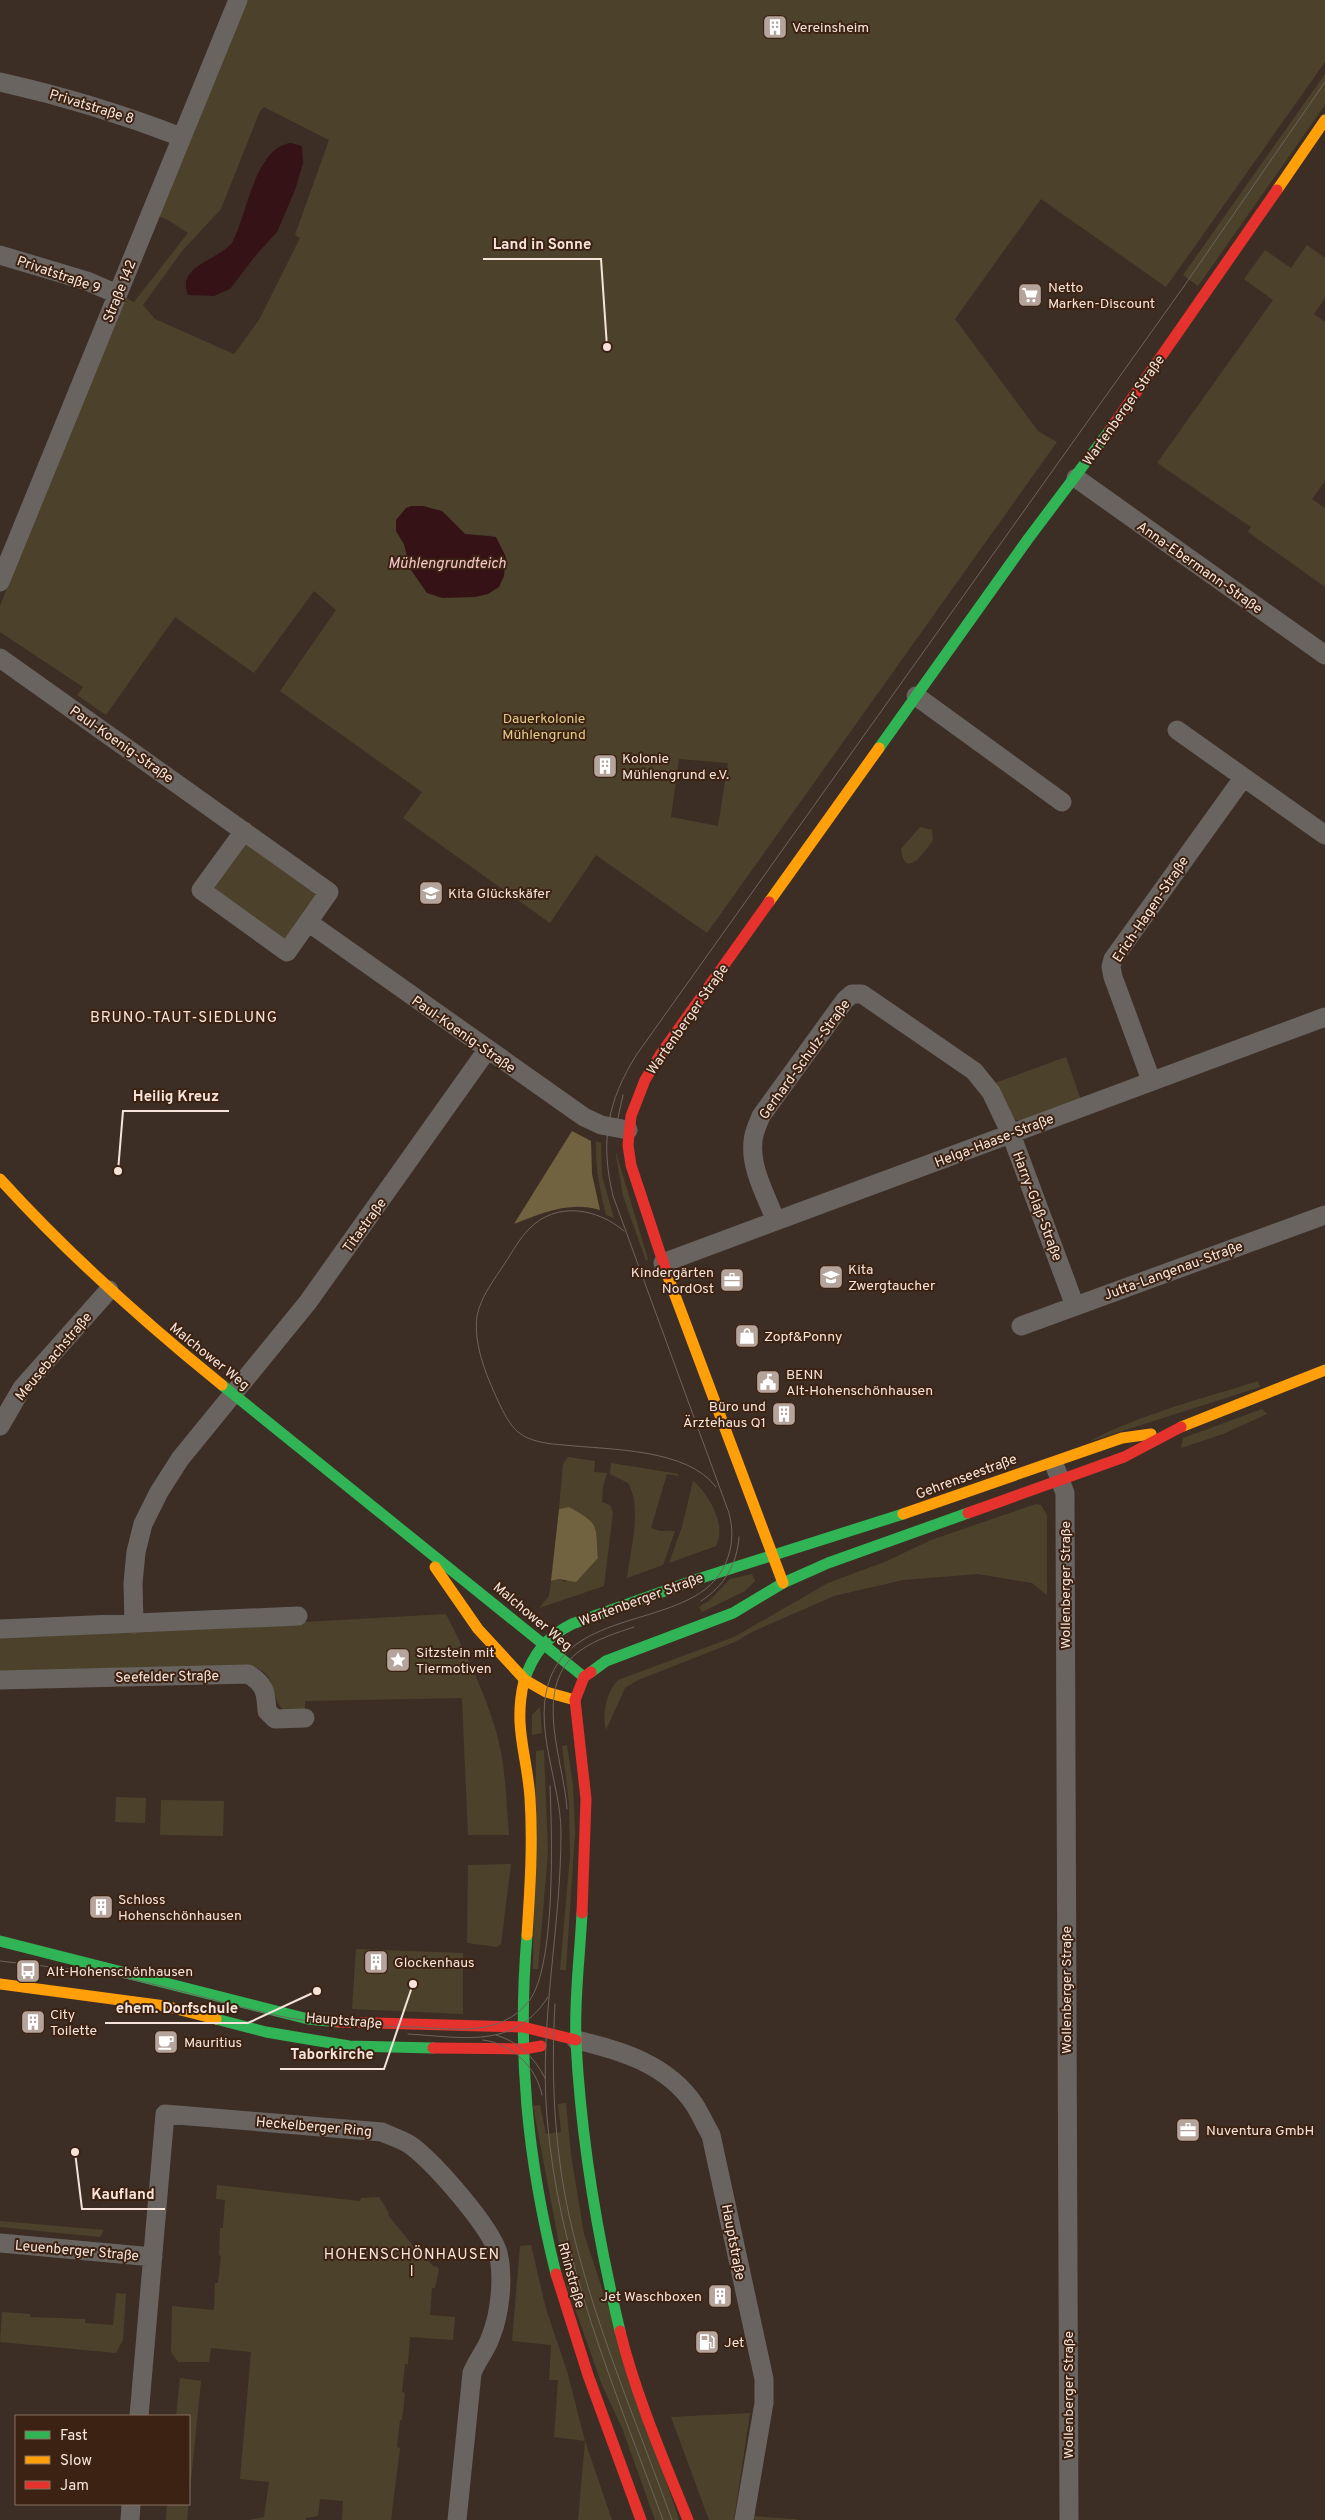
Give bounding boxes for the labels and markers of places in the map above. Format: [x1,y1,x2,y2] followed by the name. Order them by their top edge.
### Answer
[762,14,788,40] building icon: Vereinsheim
[792,20,869,37] place label: Vereinsheim
[483,229,601,259] callout: Land in Sonne
[1048,280,1155,313] place label: Netto Marken-Discount
[1017,282,1043,308] supermarket icon: Netto Marken-Discount
[622,751,729,784] place label: Kolonie Mühlengrund e.V.
[592,753,618,779] building icon: Kolonie Mühlengrund e.V.
[418,880,444,906] school or university icon: Kita Glückskäfer
[448,886,551,903] place label: Kita Glückskäfer
[123,1081,229,1111] callout: Heilig Kreuz
[848,1262,936,1295] place label: Kita Zwergtaucher
[818,1264,844,1290] school or university icon: Kita Zwergtaucher
[631,1265,714,1298] place label: Kindergärten NordOst
[719,1267,745,1293] office icon: Kindergärten NordOst
[734,1323,760,1349] shop icon: Zopf&Ponny
[764,1329,842,1346] place label: Zopf&Ponny
[786,1367,933,1400] place label: BENN Alt-Hohenschönhausen
[755,1369,781,1395] public building icon: BENN Alt-Hohenschönhausen
[683,1399,766,1432] place label: Büro und Ärztehaus Q1
[771,1401,797,1427] building icon: Büro und Ärztehaus Q1
[416,1645,495,1678] place label: Sitzstein mit Tiermotiven
[385,1647,411,1673] place icon: Sitzstein mit Tiermotiven
[118,1892,242,1925] place label: Schloss Hohenschönhausen
[88,1894,114,1920] building icon: Schloss Hohenschönhausen
[363,1949,389,1975] building icon: Glockenhaus
[394,1955,475,1972] place label: Glockenhaus
[15,1958,41,1984] bus stop icon: Alt-Hohenschönhausen
[46,1964,193,1981] place label: Alt-Hohenschönhausen
[105,1993,248,2023] callout: ehem. Dorfschule
[50,2007,97,2040] place label: City Toilette
[20,2009,46,2035] building icon: City Toilette
[153,2029,179,2055] cafe icon: Mauritius
[184,2035,242,2052] place label: Mauritius
[280,2039,384,2069] callout: Taborkirche
[1175,2117,1201,2143] office icon: Nuventura GmbH
[1206,2123,1314,2140] place label: Nuventura GmbH
[82,2179,165,2209] callout: Kaufland
[707,2283,733,2309] building icon: Jet Waschboxen
[601,2289,702,2306] place label: Jet Waschboxen
[694,2329,720,2355] fuel station icon: Jet
[724,2335,744,2352] place label: Jet

